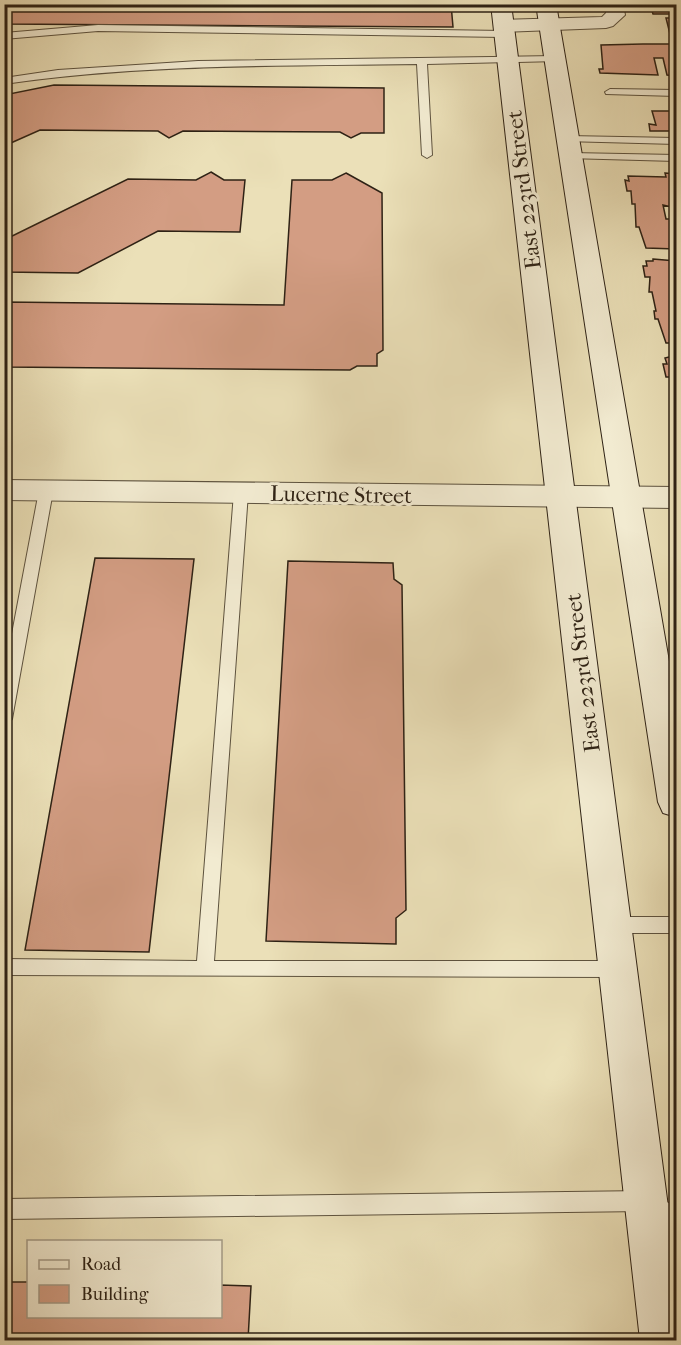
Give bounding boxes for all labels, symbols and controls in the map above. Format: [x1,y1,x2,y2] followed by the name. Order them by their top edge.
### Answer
[501,109,547,271] street label: East 223rd Street
[270,481,412,509] street label: Lucerne Street
[560,592,606,754] street label: East 223rd Street
[27,1240,222,1318] legend
[81,1254,121,1275] text: Road
[81,1284,149,1305] text: Building

